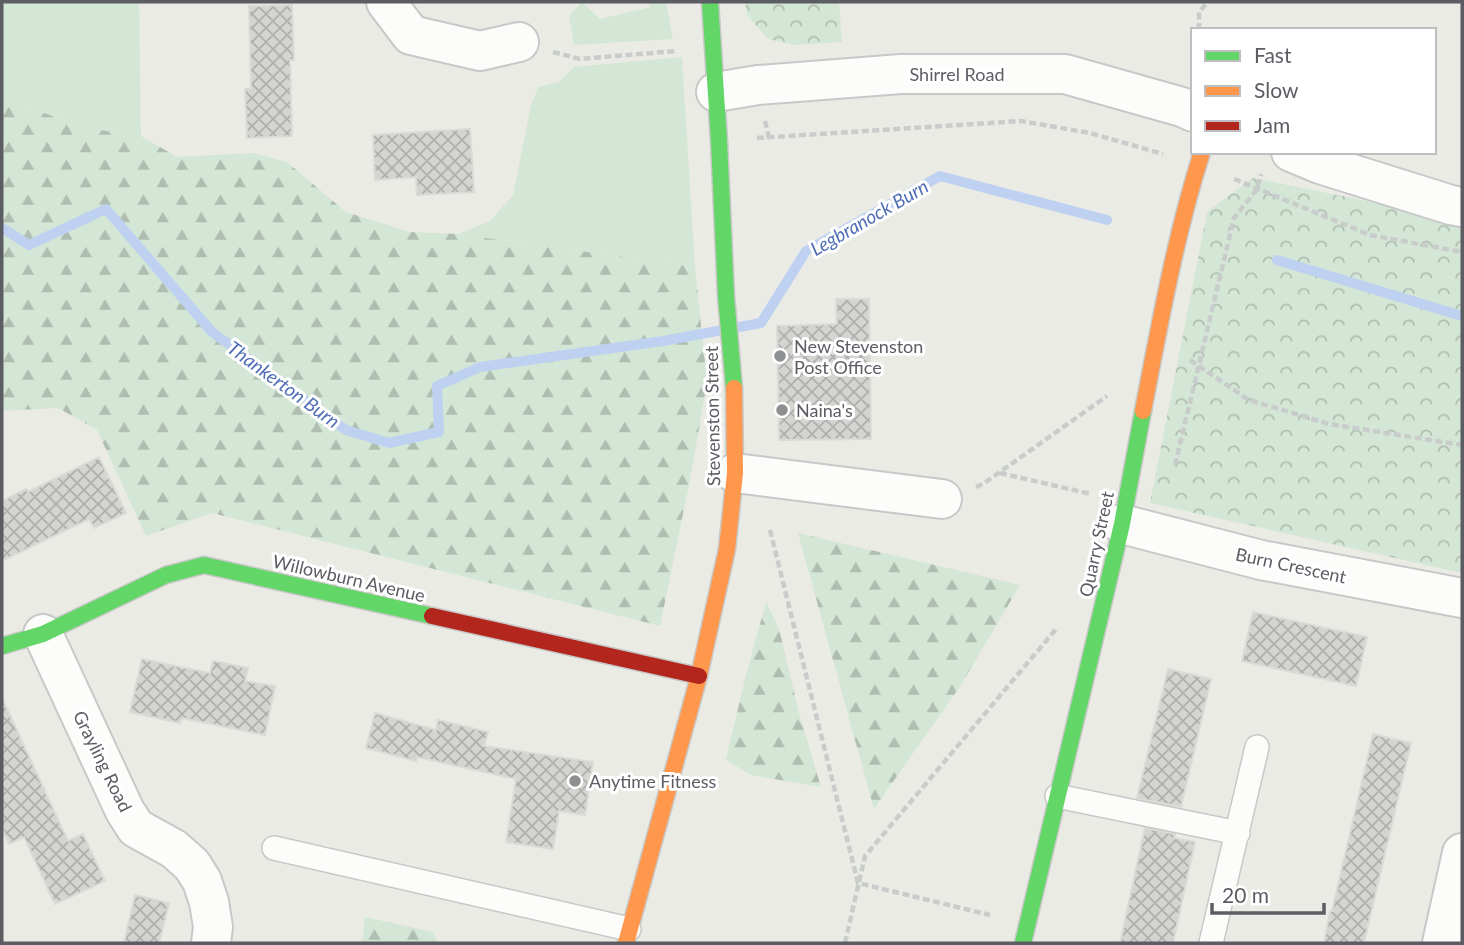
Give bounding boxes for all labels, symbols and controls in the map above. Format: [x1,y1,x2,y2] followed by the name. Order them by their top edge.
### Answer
[1191,28,1436,154] legend
[1254,42,1292,67] text: Fast
[910,63,1005,85] street label: Shirrel Road
[1254,77,1299,102] text: Slow
[1254,112,1290,137] text: Jam
[806,174,932,260] water label: Legbranock Burn
[794,335,923,378] place label: New Stevenston Post Office
[223,336,345,432] water label: Thankerton Burn
[700,345,724,486] street label: Stevenston Street
[772,348,788,364] marker: New Stevenston Post Office
[796,399,853,421] place label: Naina's
[774,402,790,418] marker: Naina's
[1074,489,1118,599] street label: Quarry Street
[1234,543,1349,588] street label: Burn Crescent
[271,550,427,606] street label: Willowburn Avenue
[69,707,137,815] street label: Grayling Road
[589,770,717,792] place label: Anytime Fitness
[567,773,583,789] marker: Anytime Fitness
[1212,872,1324,916] scale bar
[1222,882,1269,907] text: 20 m

